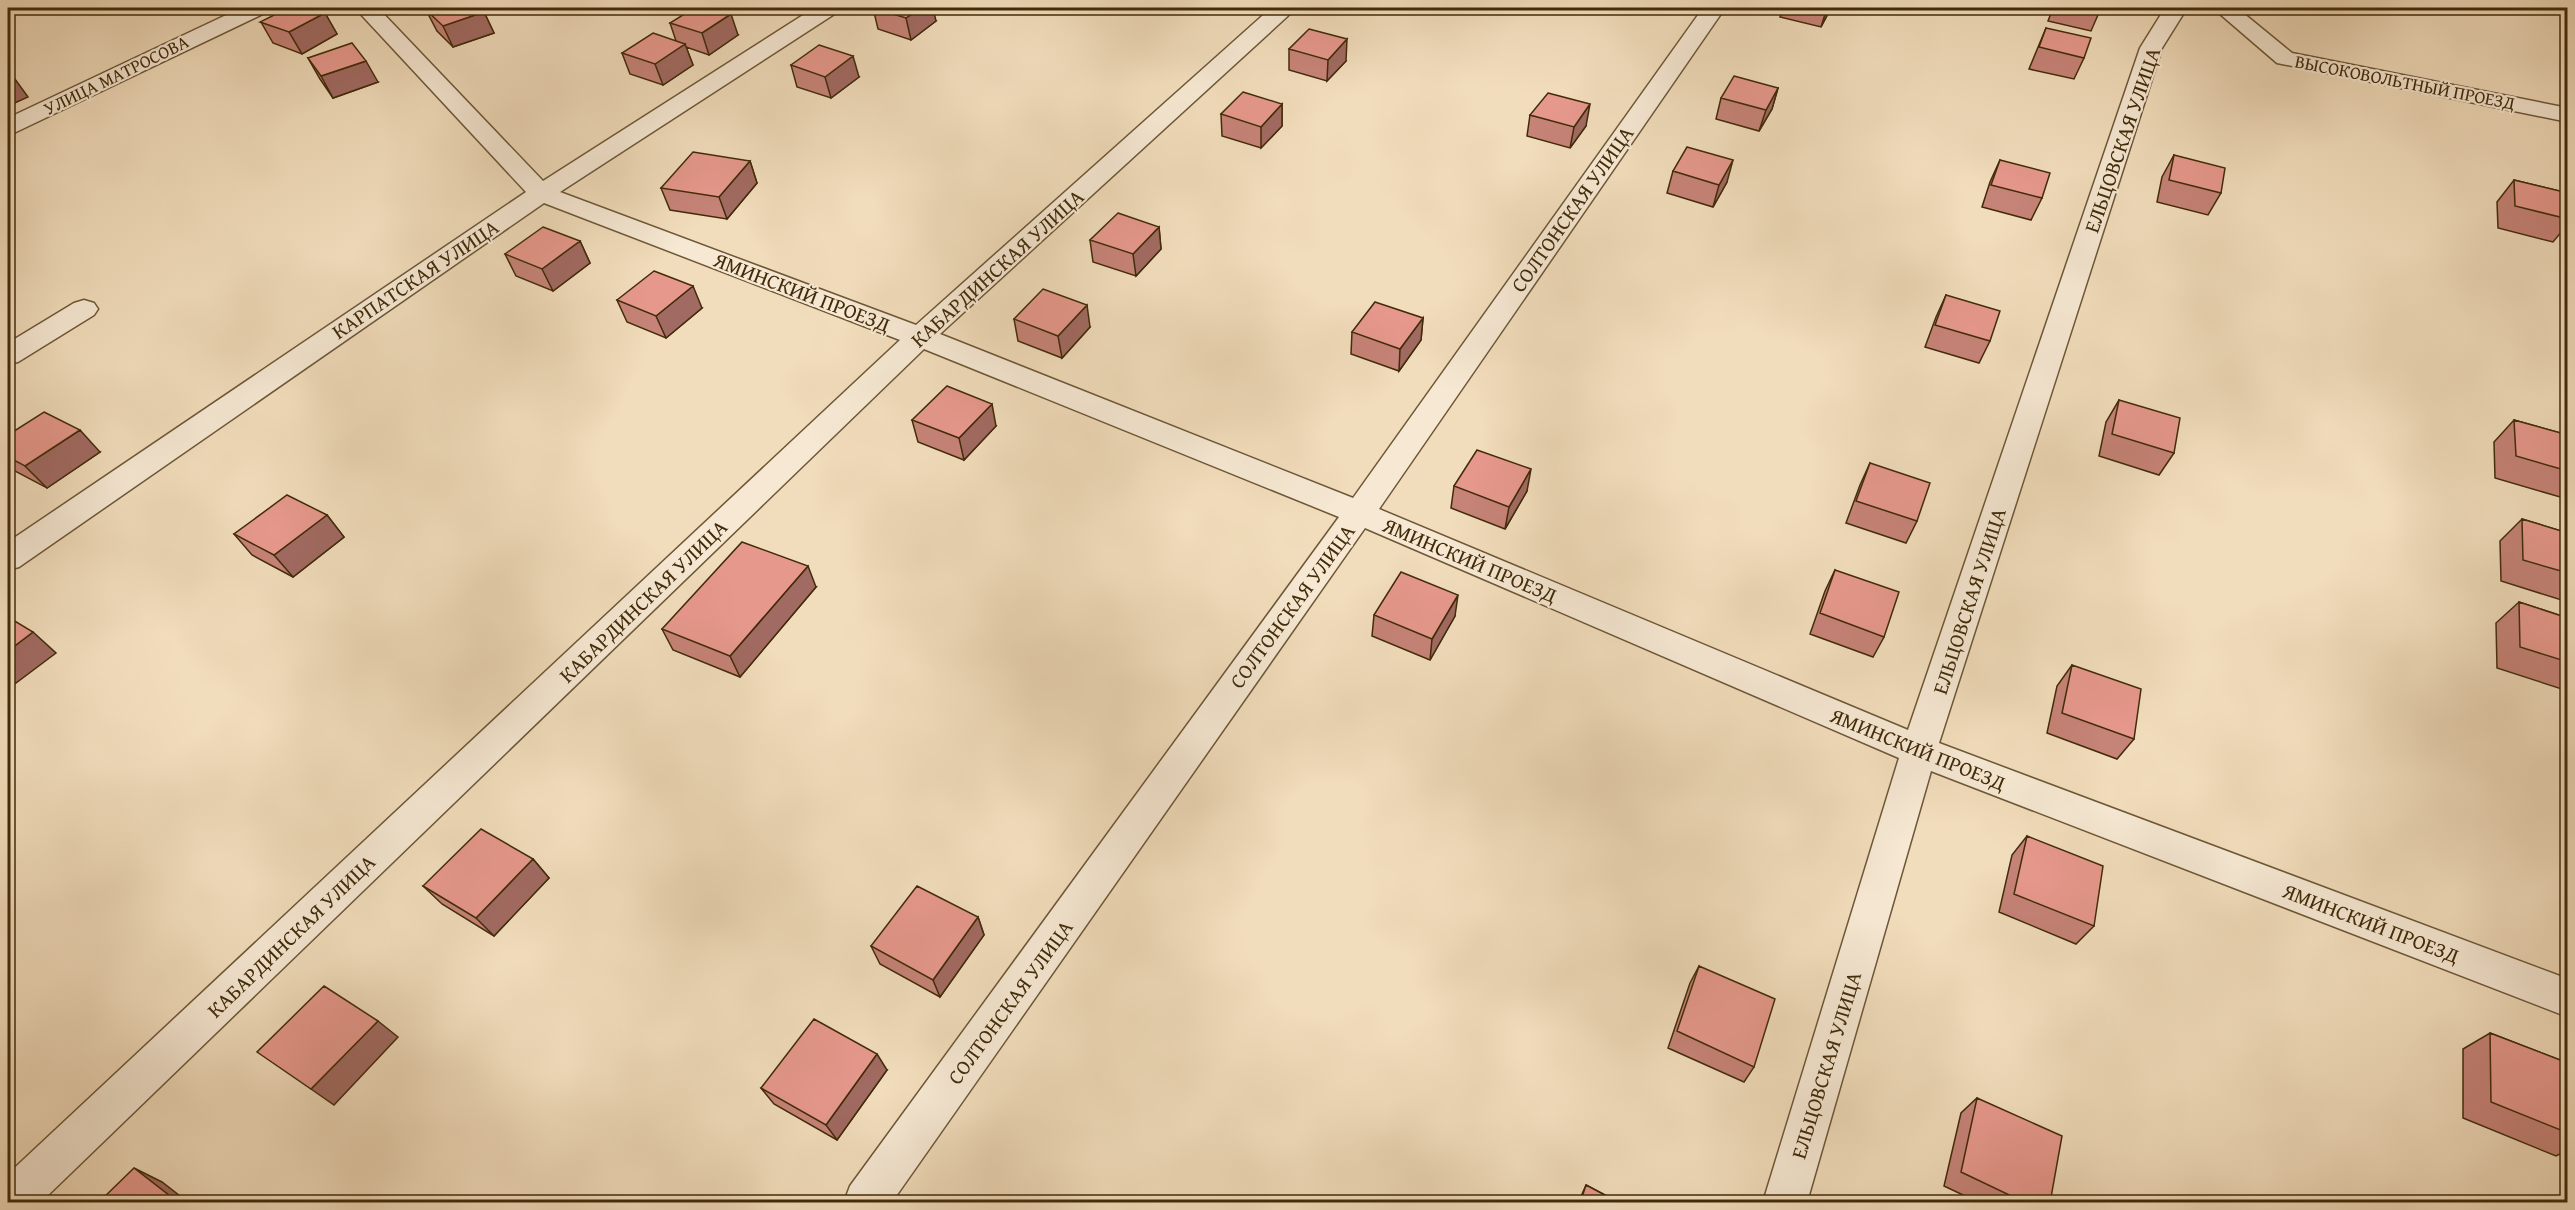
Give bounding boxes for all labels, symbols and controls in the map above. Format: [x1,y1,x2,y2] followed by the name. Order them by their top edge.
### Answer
[39,28,193,122] street label: УЛИЦА МАТРОСОВА
[2076,43,2168,237] street label: ЕЛЬЦОВСКАЯ УЛИЦА
[2293,47,2517,117] street label: ВЫСОКОВОЛЬТНЫЙ ПРОЕЗД
[1503,119,1641,298] street label: СОЛТОНСКАЯ УЛИЦА
[904,181,1091,354] street label: КАБАРДИНСКАЯ УЛИЦА
[325,211,505,347] street label: КАРПАТСКАЯ УЛИЦА
[708,244,895,340] street label: ЯМИНСКИЙ ПРОЕЗД
[1924,504,2014,698] street label: ЕЛЬЦОВСКАЯ УЛИЦА
[1377,509,1562,611] street label: ЯМИНСКИЙ ПРОЕЗД
[552,512,734,690] street label: КАБАРДИНСКАЯ УЛИЦА
[1222,517,1362,695] street label: СОЛТОНСКАЯ УЛИЦА
[1825,699,2010,798] street label: ЯМИНСКИЙ ПРОЕЗД
[200,847,382,1025] street label: КАБАРДИНСКАЯ УЛИЦА
[2277,875,2464,971] street label: ЯМИНСКИЙ ПРОЕЗД
[940,913,1080,1091] street label: СОЛТОНСКАЯ УЛИЦА
[1783,967,1869,1162] street label: ЕЛЬЦОВСКАЯ УЛИЦА

